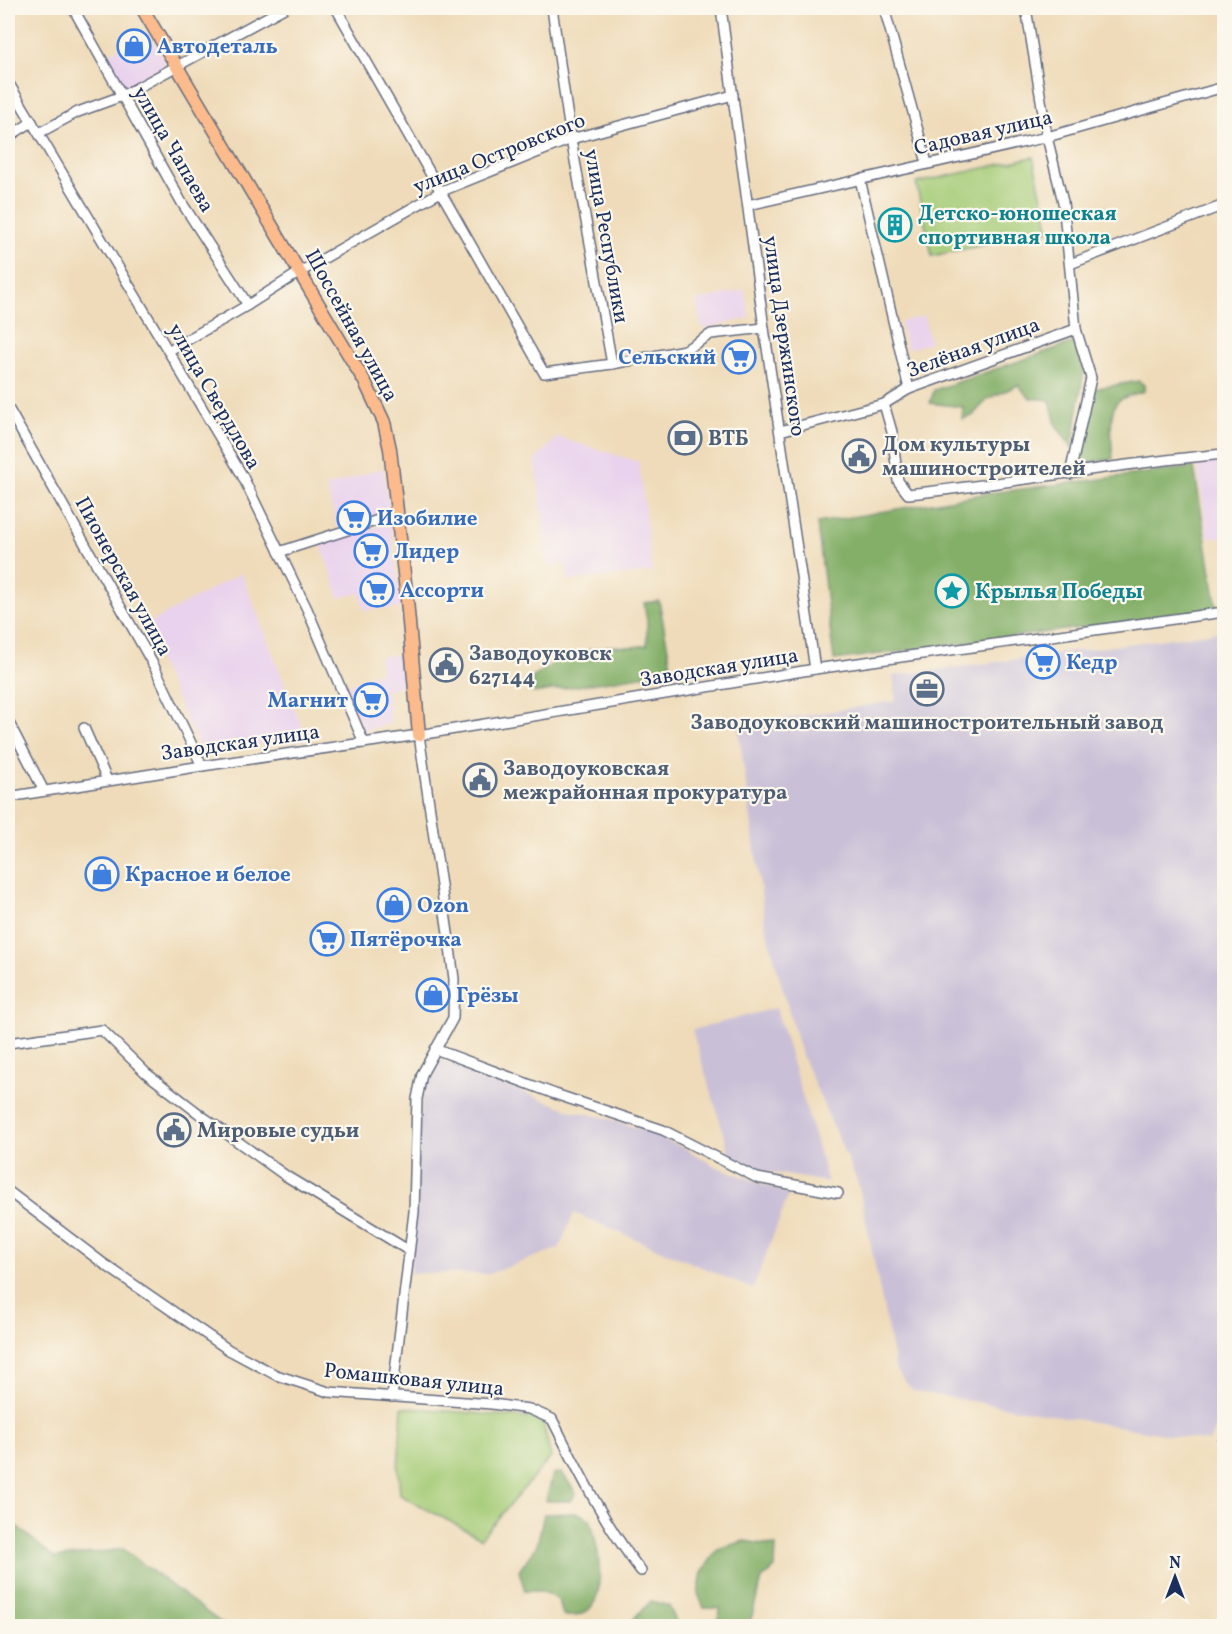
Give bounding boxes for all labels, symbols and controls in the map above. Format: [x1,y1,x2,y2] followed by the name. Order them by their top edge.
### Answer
[116,28,152,64] shop icon: Автодеталь
[157,33,278,62] place label: Автодеталь
[125,81,221,218] street label: улица Чапаева
[911,103,1055,163] street label: Садовая улица
[409,107,590,202] street label: улица Островского
[576,147,635,326] street label: улица Республики
[918,200,1117,253] place label: Детско-юношеская спортивная школа
[877,207,913,243] building icon: Детско-юношеская спортивная школа
[755,234,812,438] street label: улица Дзержинского
[297,244,405,407] street label: Шоссейная улица
[903,311,1044,386] street label: Зелёная улица
[160,318,267,475] street label: улица Свердлова
[721,339,757,375] supermarket icon: Сельский
[618,344,716,373] place label: Сельский
[667,420,703,456] bank icon: ВТБ
[708,425,749,454] place label: ВТБ
[882,431,1086,484] place label: Дом культуры машиностроителей
[841,438,877,474] public building icon: Дом культуры машиностроителей
[67,492,179,662] street label: Пионерская улица
[336,500,372,536] supermarket icon: Изобилие
[377,505,478,534] place label: Изобилие
[353,533,389,569] supermarket icon: Лидер
[394,538,459,567] place label: Лидер
[359,572,395,608] supermarket icon: Ассорти
[934,573,970,609] place icon: Крылья Победы
[400,577,484,606] place label: Ассорти
[975,578,1143,607] place label: Крылья Победы
[469,640,612,693] place label: Заводоуковск 627144
[638,642,801,695] street label: Заводская улица
[1025,644,1061,680] supermarket icon: Кедр
[428,647,464,683] public building icon: Заводоуковск 627144
[1066,649,1118,678] place label: Кедр
[909,671,945,707] office icon: Заводоуковский машиностроительный завод
[353,682,389,718] supermarket icon: Магнит
[268,687,348,716] place label: Магнит
[691,709,1163,738] place label: Заводоуковский машиностроительный завод
[159,718,322,769] street label: Заводская улица
[503,755,788,808] place label: Заводоуковская межрайонная прокуратура
[462,762,498,798] public building icon: Заводоуковская межрайонная прокуратура
[84,856,120,892] shop icon: Красное и белое
[125,861,291,890] place label: Красное и белое
[376,887,412,923] shop icon: Ozon
[417,892,469,921] place label: Ozon
[309,921,345,957] supermarket icon: Пятёрочка
[350,926,462,955] place label: Пятёрочка
[415,977,451,1013] shop icon: Грёзы
[456,982,518,1011] place label: Грёзы
[156,1112,192,1148] public building icon: Мировые судьи
[197,1117,359,1146] place label: Мировые судьи
[322,1357,505,1404] street label: Ромашковая улица
[1145,1547,1205,1607] north arrow
[1169,1553,1181,1575] text: N

